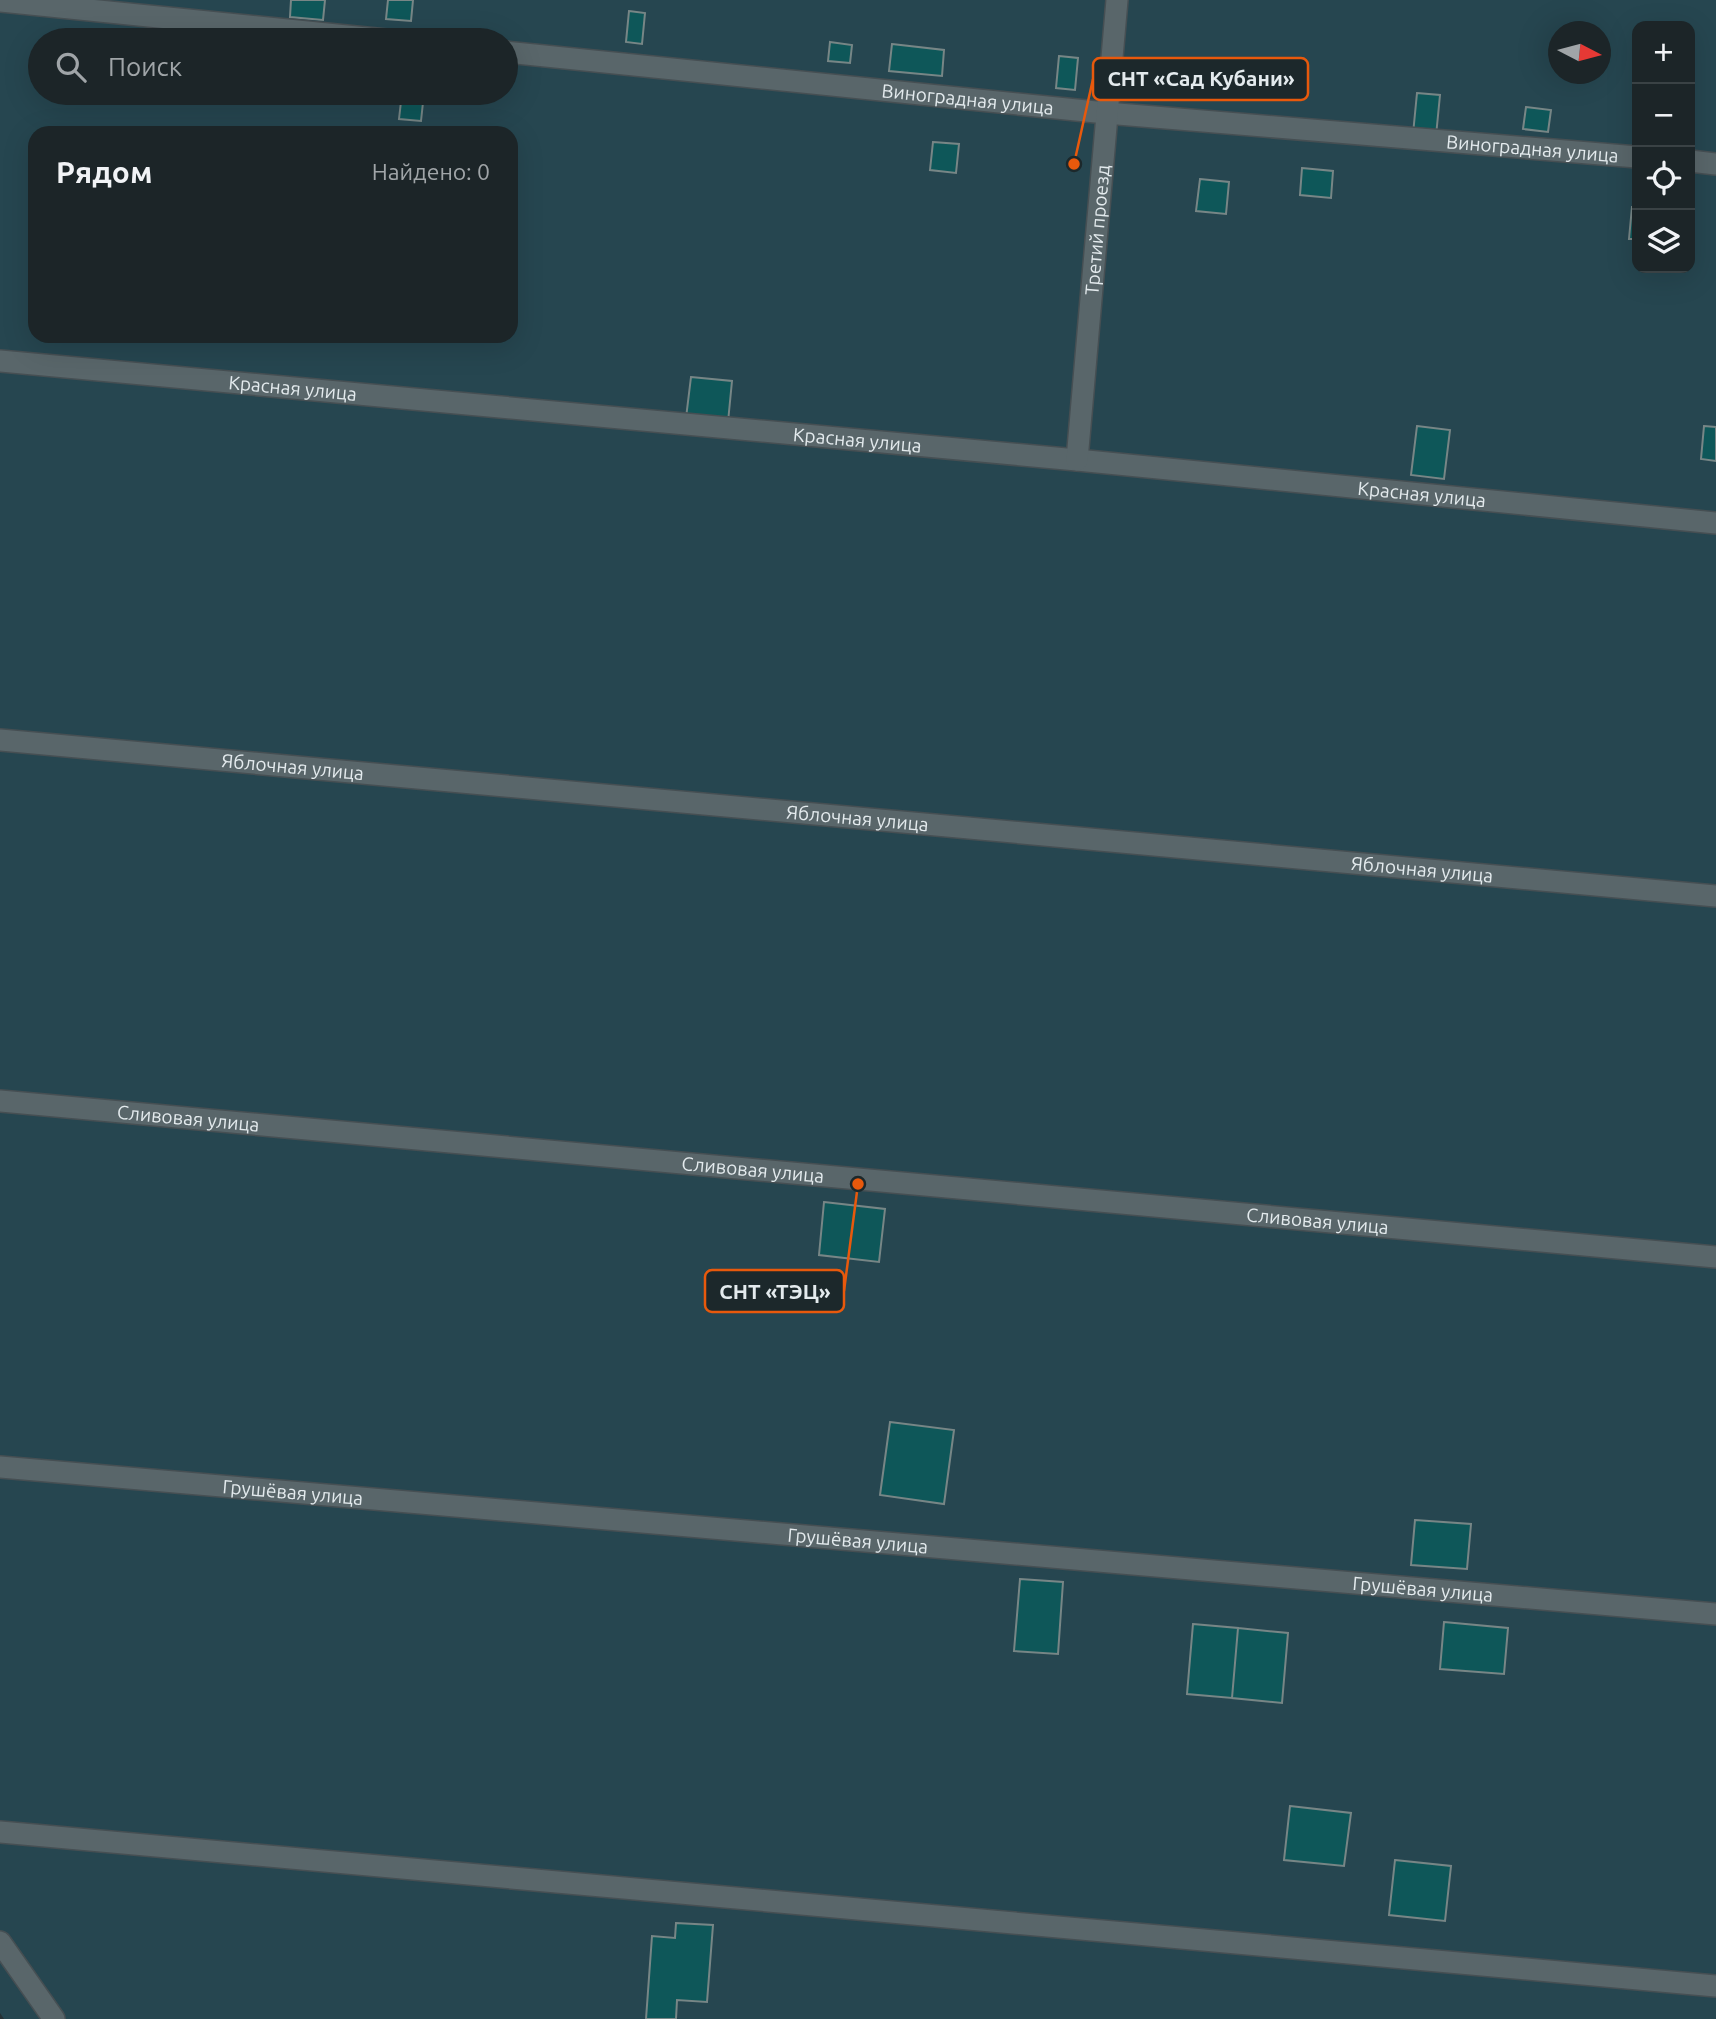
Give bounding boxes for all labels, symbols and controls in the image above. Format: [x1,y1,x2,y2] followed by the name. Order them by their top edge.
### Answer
[1548,21,1611,84] north arrow
[1632,21,1695,273] map controls
[1632,21,1695,84] button: +
[28,28,518,105] search box
[52,48,90,86] icon: search
[108,52,182,81] text: Поиск
[1093,58,1308,100] callout: СНТ «Сад Кубани»
[1107,66,1295,90] text: СНТ «Сад Кубани»
[881,79,1055,119] street label: Виноградная улица
[1632,84,1695,147] button: −
[1445,130,1619,166] street label: Виноградная улица
[1632,147,1695,210] button: locate
[56,155,152,189] text: Рядом
[372,159,490,184] text: Найдено: 0
[1080,164,1114,296] street label: Третий проезд
[1632,210,1695,273] button: layers
[228,371,358,405] street label: Красная улица
[792,423,923,457] street label: Красная улица
[1357,477,1487,511] street label: Красная улица
[221,749,365,784] street label: Яблочная улица
[785,801,930,835] street label: Яблочная улица
[1350,852,1494,887] street label: Яблочная улица
[116,1101,260,1136] street label: Сливовая улица
[681,1152,825,1187] street label: Сливовая улица
[1245,1203,1390,1238] street label: Сливовая улица
[705,1270,844,1312] callout: СНТ «ТЭЦ»
[719,1279,831,1303] text: СНТ «ТЭЦ»
[222,1475,364,1509] street label: Грушёвая улица
[787,1524,929,1557] street label: Грушёвая улица
[1352,1572,1494,1606] street label: Грушёвая улица

